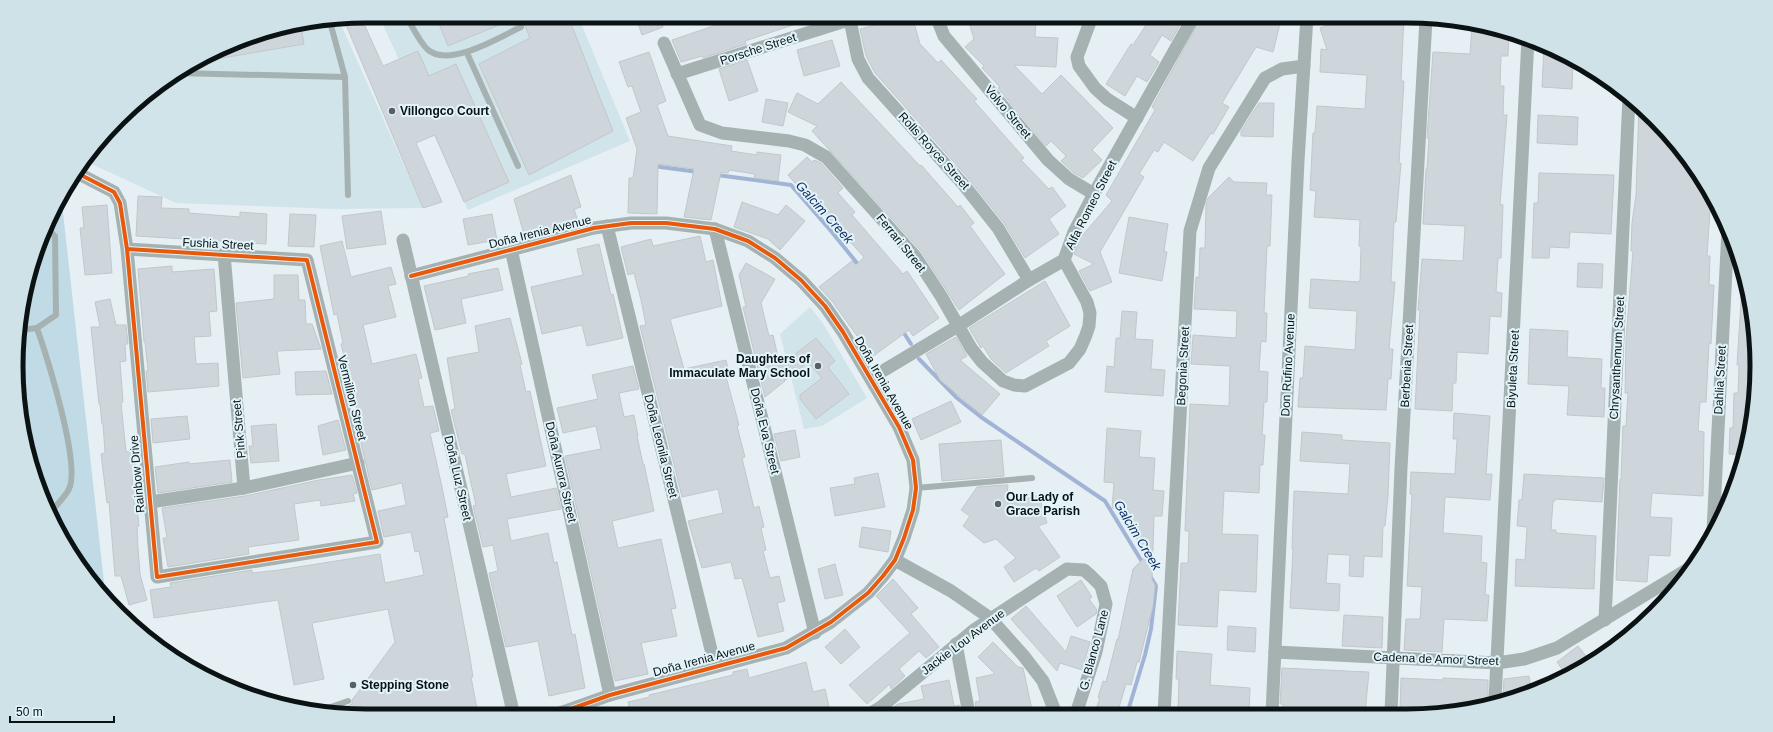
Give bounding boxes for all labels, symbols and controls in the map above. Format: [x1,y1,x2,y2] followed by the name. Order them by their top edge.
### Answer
[718,30,799,68] street label: Porsche Street
[982,83,1035,142] street label: Volvo Street
[400,104,489,118] place label: Villongco Court
[387,106,397,116] marker: Villongco Court
[896,109,973,193] street label: Rolls Royce Street
[1063,158,1120,252] street label: Alfa Romeo Street
[793,178,858,248] water label: Galcim Creek
[873,211,929,275] street label: Ferrari Street
[487,212,593,252] street label: Doña Irenia Avenue
[182,235,255,253] street label: Fushia Street
[1607,295,1627,420] street label: Chrysanthemum Street
[1278,313,1298,417] street label: Don Rufino Avenue
[1398,323,1416,408] street label: Berbenia Street
[1174,325,1192,406] street label: Begonia Street
[1504,329,1522,408] street label: Biyuleta Street
[852,334,917,432] street label: Doña Irenia Avenue
[1711,344,1729,415] street label: Dahlia Street
[669,352,811,380] place label: Daughters of Immaculate Mary School
[335,354,370,443] street label: Vermillion Street
[813,361,823,371] marker: Daughters of Immaculate Mary School
[748,387,783,476] street label: Doña Eva Street
[641,393,681,500] street label: Doña Leonila Street
[229,398,249,459] street label: Pink Street
[543,420,580,524] street label: Doña Aurora Street
[127,434,147,513] street label: Rainbow Drive
[441,434,475,522] street label: Doña Luz Street
[1006,490,1080,518] place label: Our Lady of Grace Parish
[1111,498,1165,574] water label: Galcim Creek
[993,499,1003,509] marker: Our Lady of Grace Parish
[919,606,1008,678] street label: Jackie Lou Avenue
[1077,608,1112,692] street label: G. Blanco Lane
[651,639,757,679] street label: Doña Irenia Avenue
[1373,650,1500,668] street label: Cadena de Amor Street
[361,678,449,692] place label: Stepping Stone
[348,680,358,690] marker: Stepping Stone
[10,698,114,724] scale bar
[16,705,43,719] text: 50 m

